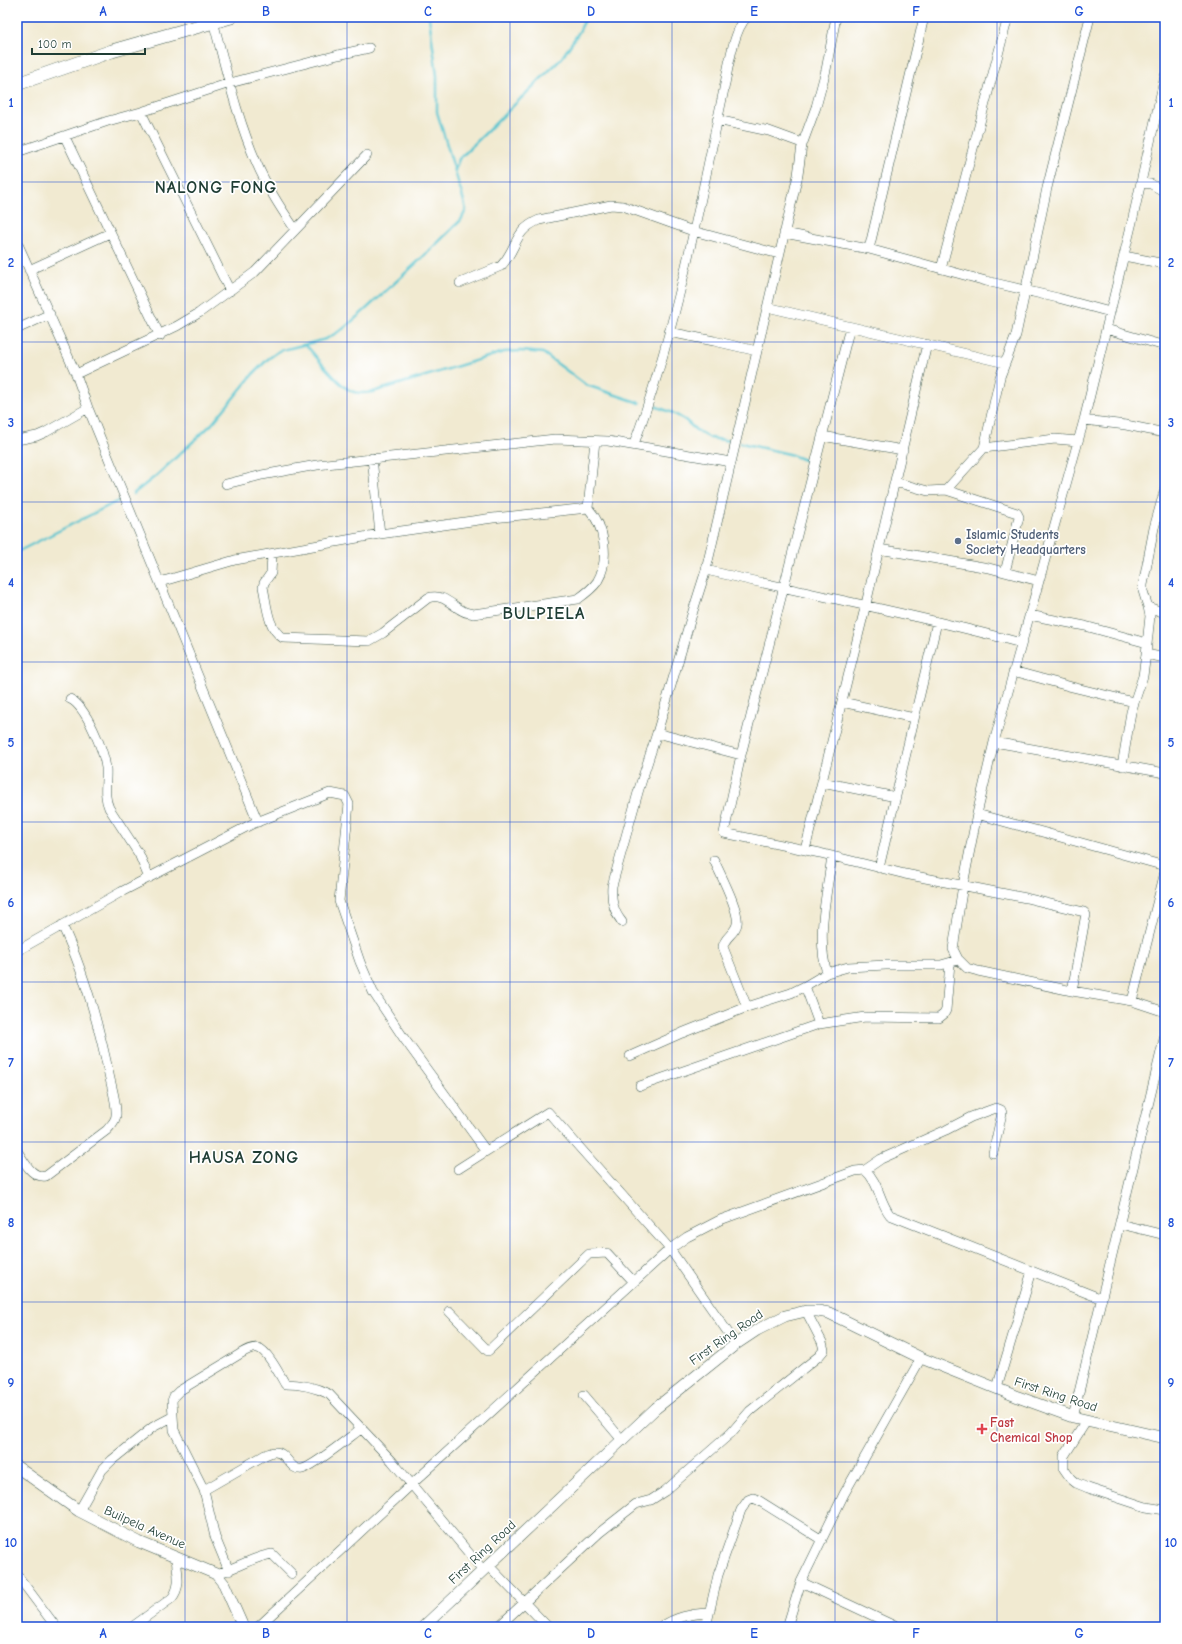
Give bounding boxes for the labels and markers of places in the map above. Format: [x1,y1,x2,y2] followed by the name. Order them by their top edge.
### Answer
[966,527,1086,557] place label: Islamic Students Society Headquarters
[953,536,963,546] marker: Islamic Students Society Headquarters
[990,1415,1073,1445] place label: Fast Chemical Shop
[977,1424,987,1434] marker: Fast Chemical Shop

